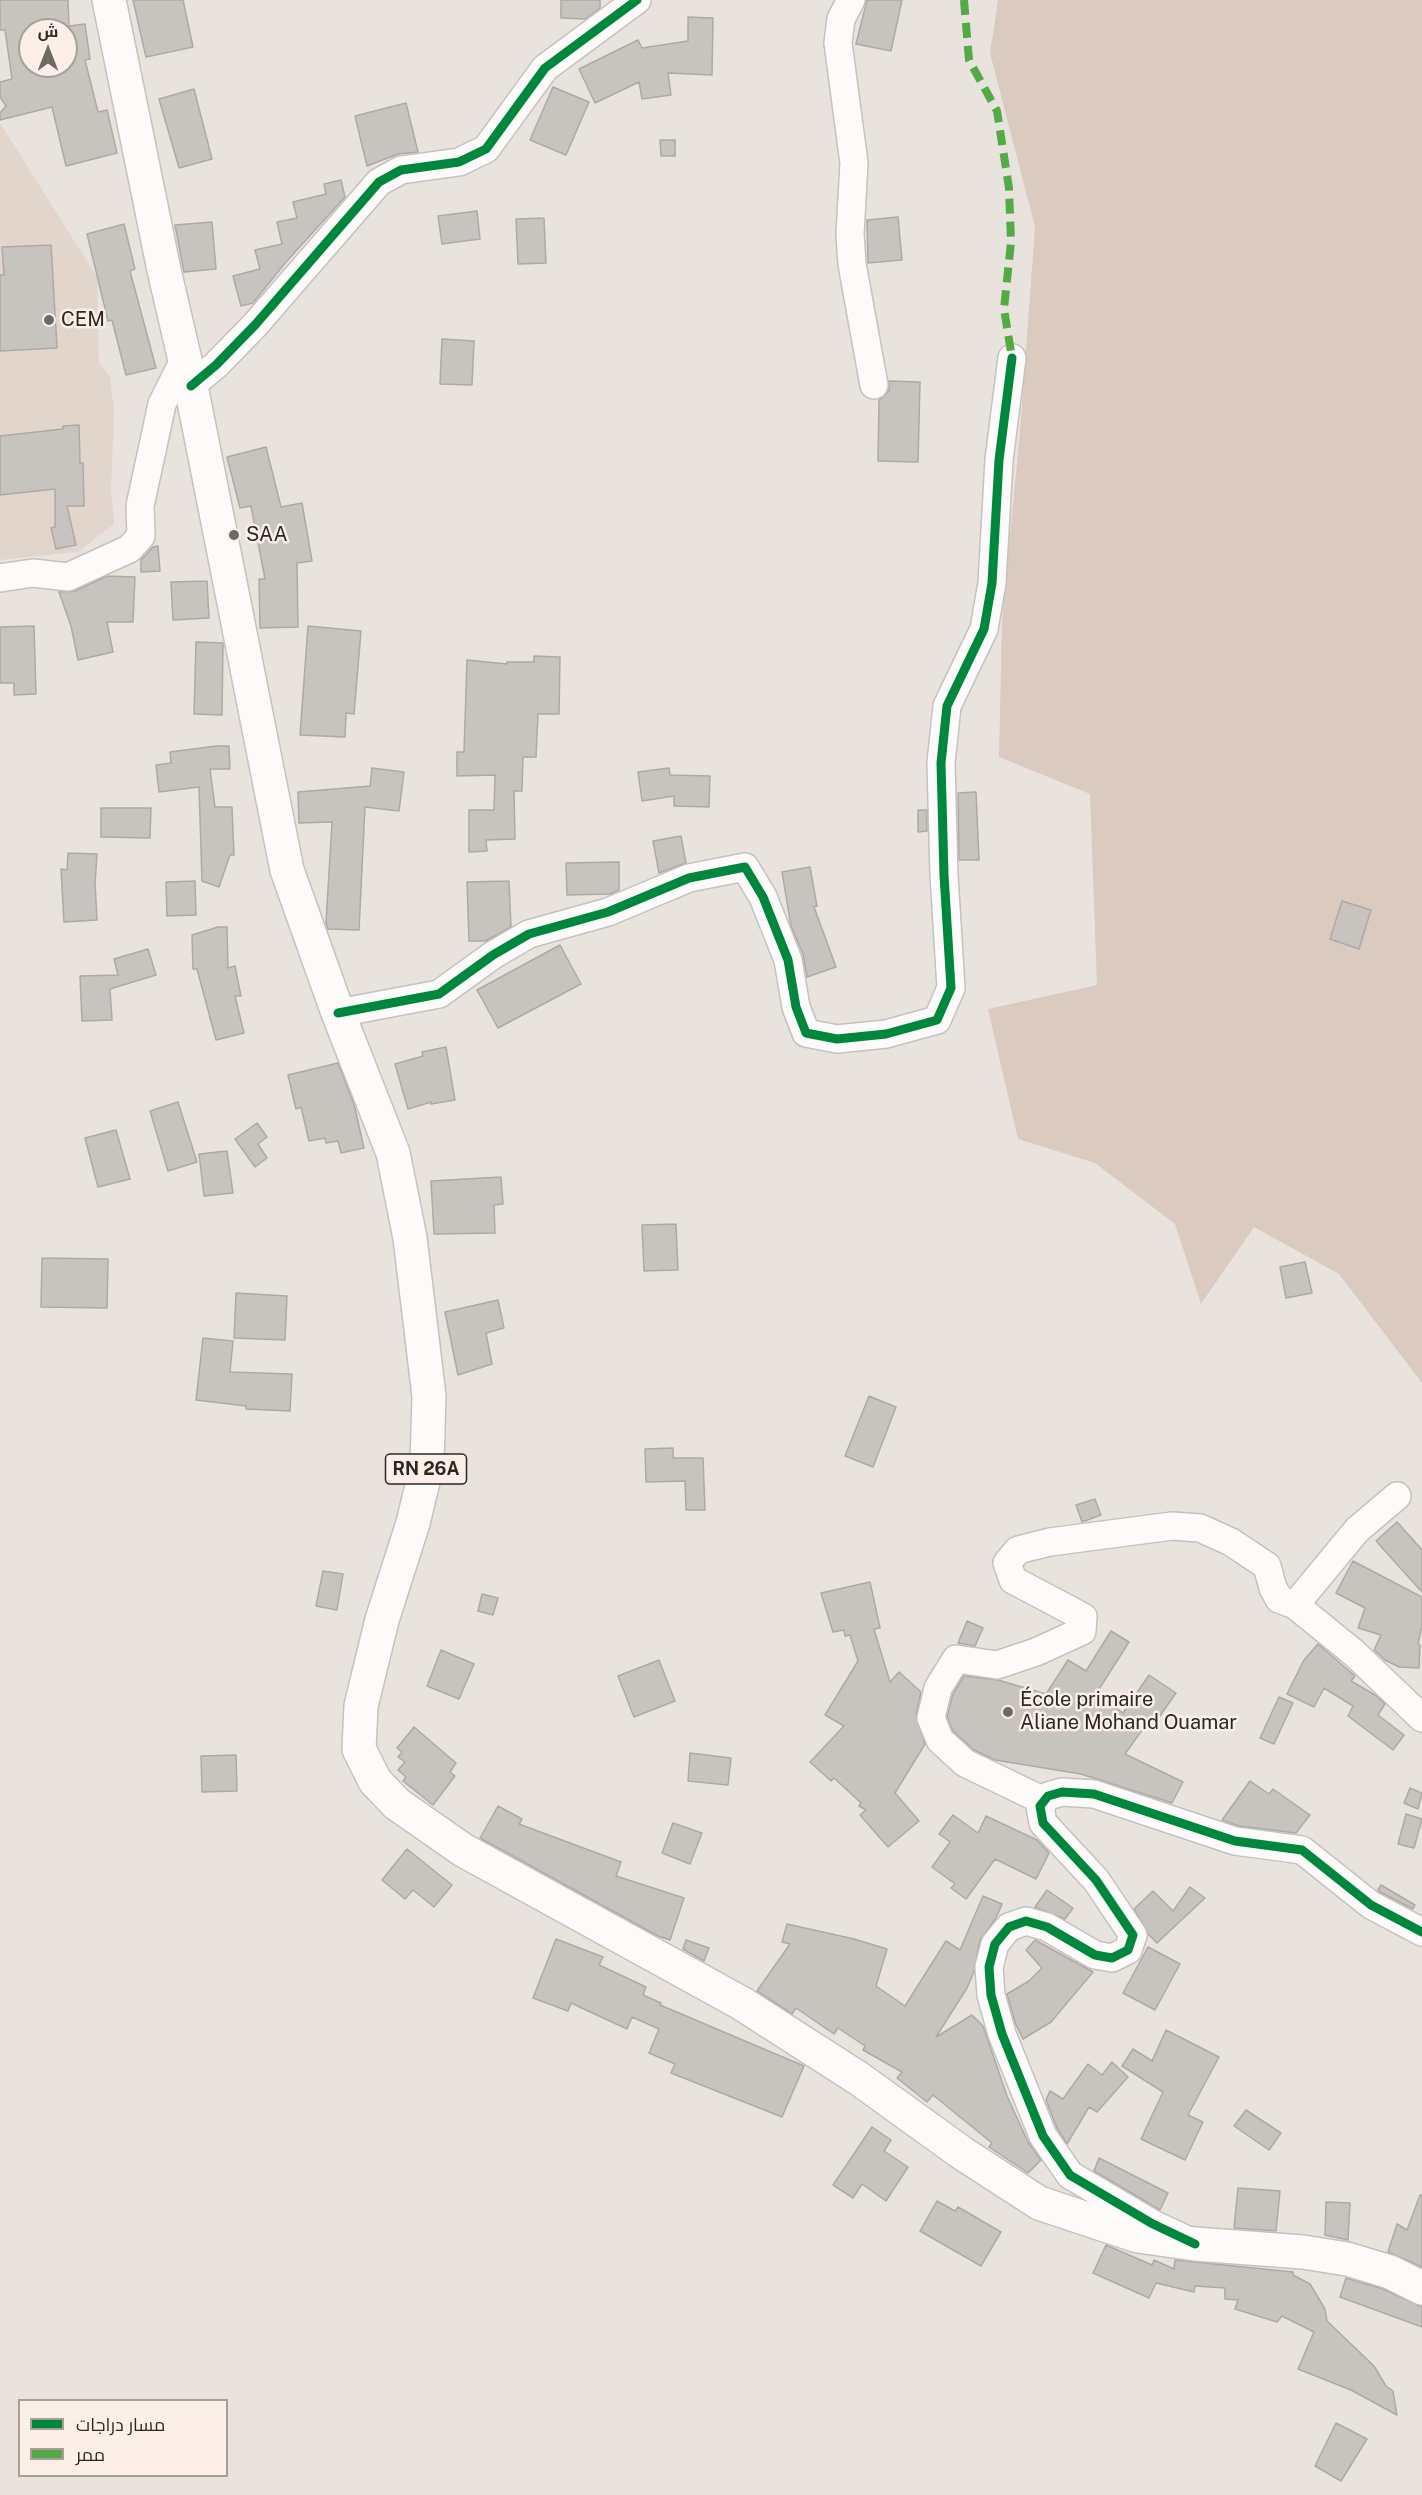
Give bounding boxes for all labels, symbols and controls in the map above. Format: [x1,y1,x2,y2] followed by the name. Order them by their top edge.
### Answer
[18,18,78,78] north arrow
[38,22,58,41] text: ش
[61,308,105,332] place label: CEM
[42,313,56,327] marker: CEM
[246,523,288,547] place label: SAA
[227,528,241,542] marker: SAA
[386,1454,466,1484] road number: RN 26A
[1020,1688,1237,1735] place label: École primaire Aliane Mohand Ouamar
[1001,1705,1015,1719] marker: École primaire Aliane Mohand Ouamar
[18,2399,228,2477] legend
[76,2414,165,2435] text: مسار دراجات
[76,2444,105,2465] text: ممر

